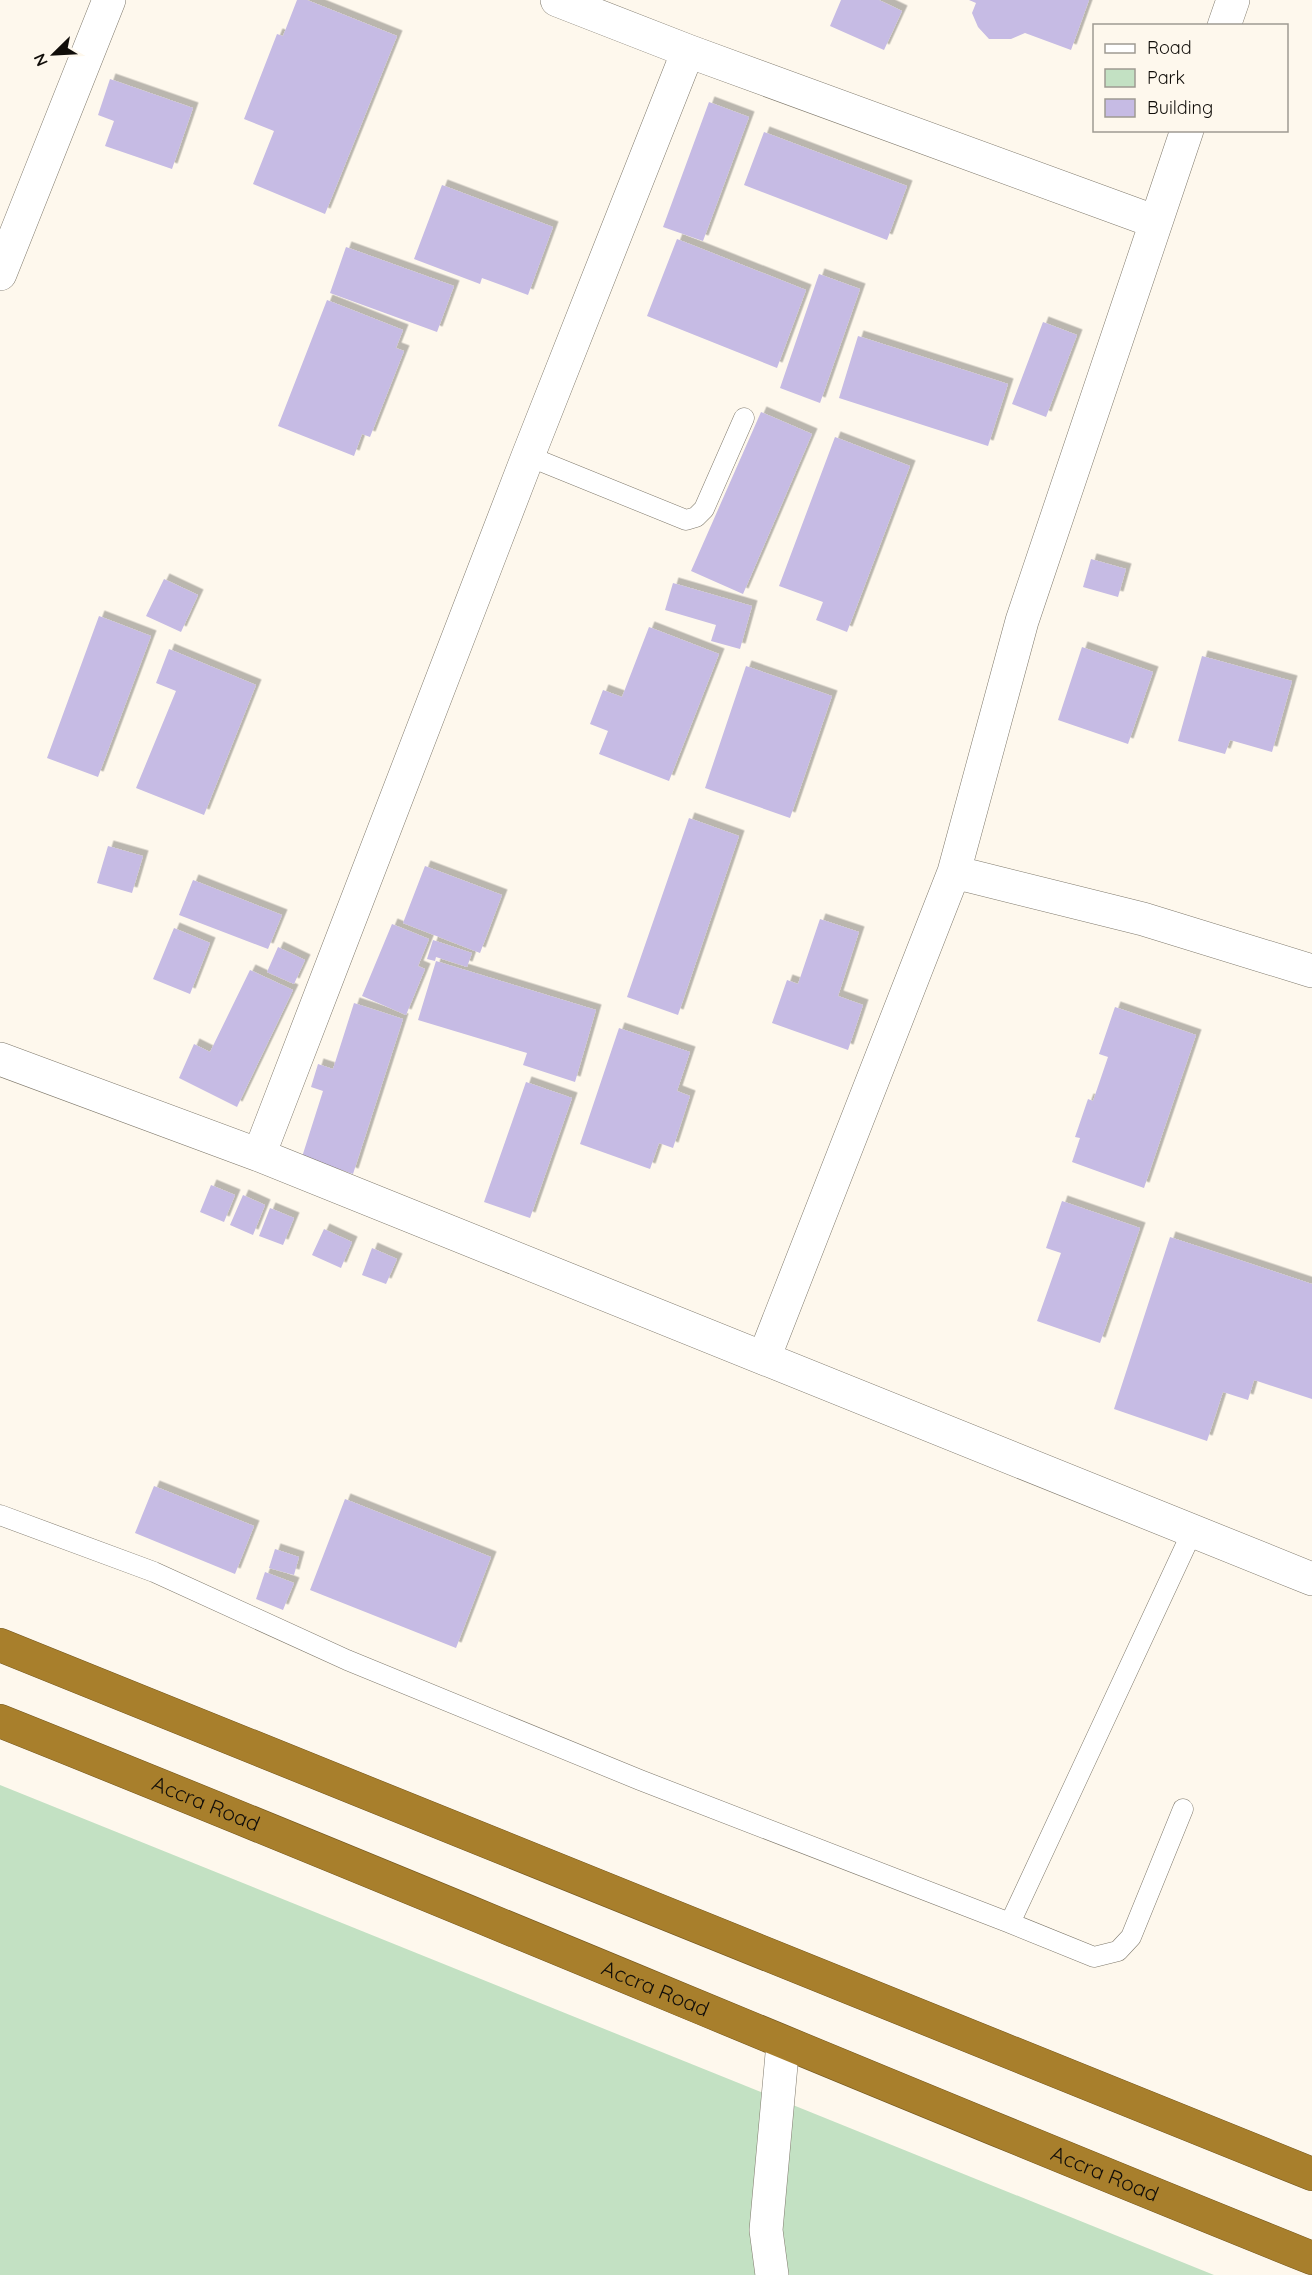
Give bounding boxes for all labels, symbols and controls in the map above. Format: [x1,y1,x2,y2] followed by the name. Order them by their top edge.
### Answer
[24,24,84,84] north arrow
[1093,24,1288,132] legend
[1147,36,1192,59] text: Road
[29,51,52,70] text: N
[1147,66,1185,89] text: Park
[1147,96,1213,119] text: Building
[149,1770,264,1837] street label: Accra Road
[598,1954,713,2022] street label: Accra Road
[1047,2140,1163,2207] street label: Accra Road

